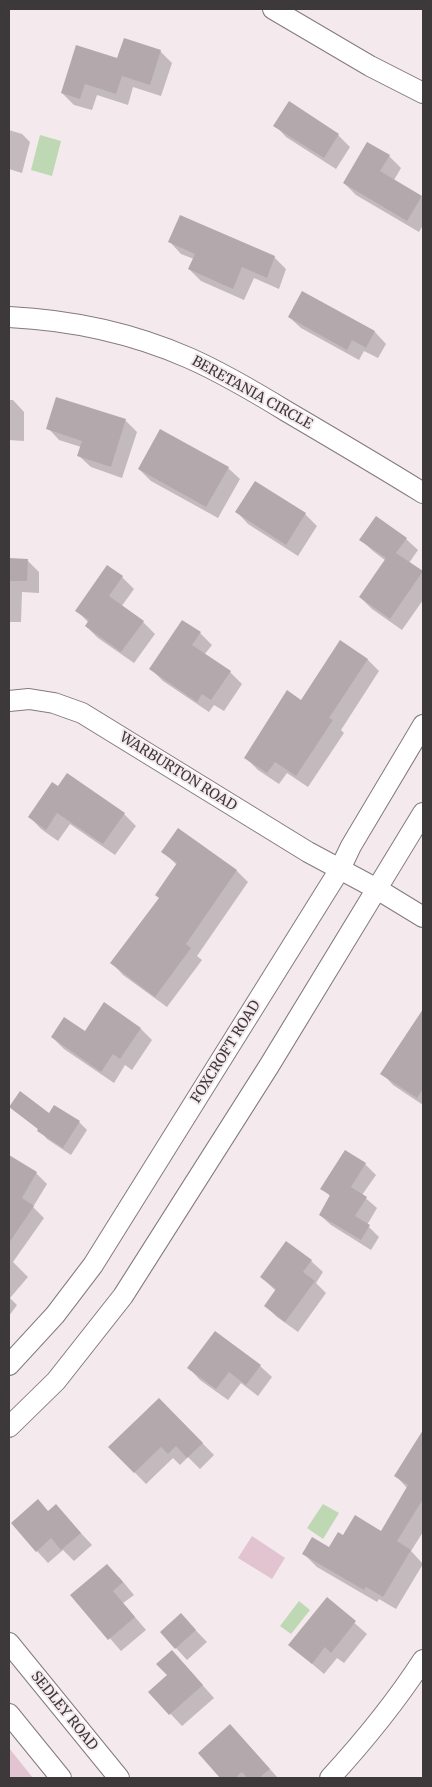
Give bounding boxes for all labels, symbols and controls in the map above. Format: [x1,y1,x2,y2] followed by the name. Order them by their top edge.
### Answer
[189,353,315,433] street label: BERETANIA CIRCLE
[116,729,240,815] street label: WARBURTON ROAD
[188,998,264,1106] street label: FOXCROFT ROAD
[27,1668,101,1754] street label: SEDLEY ROAD

